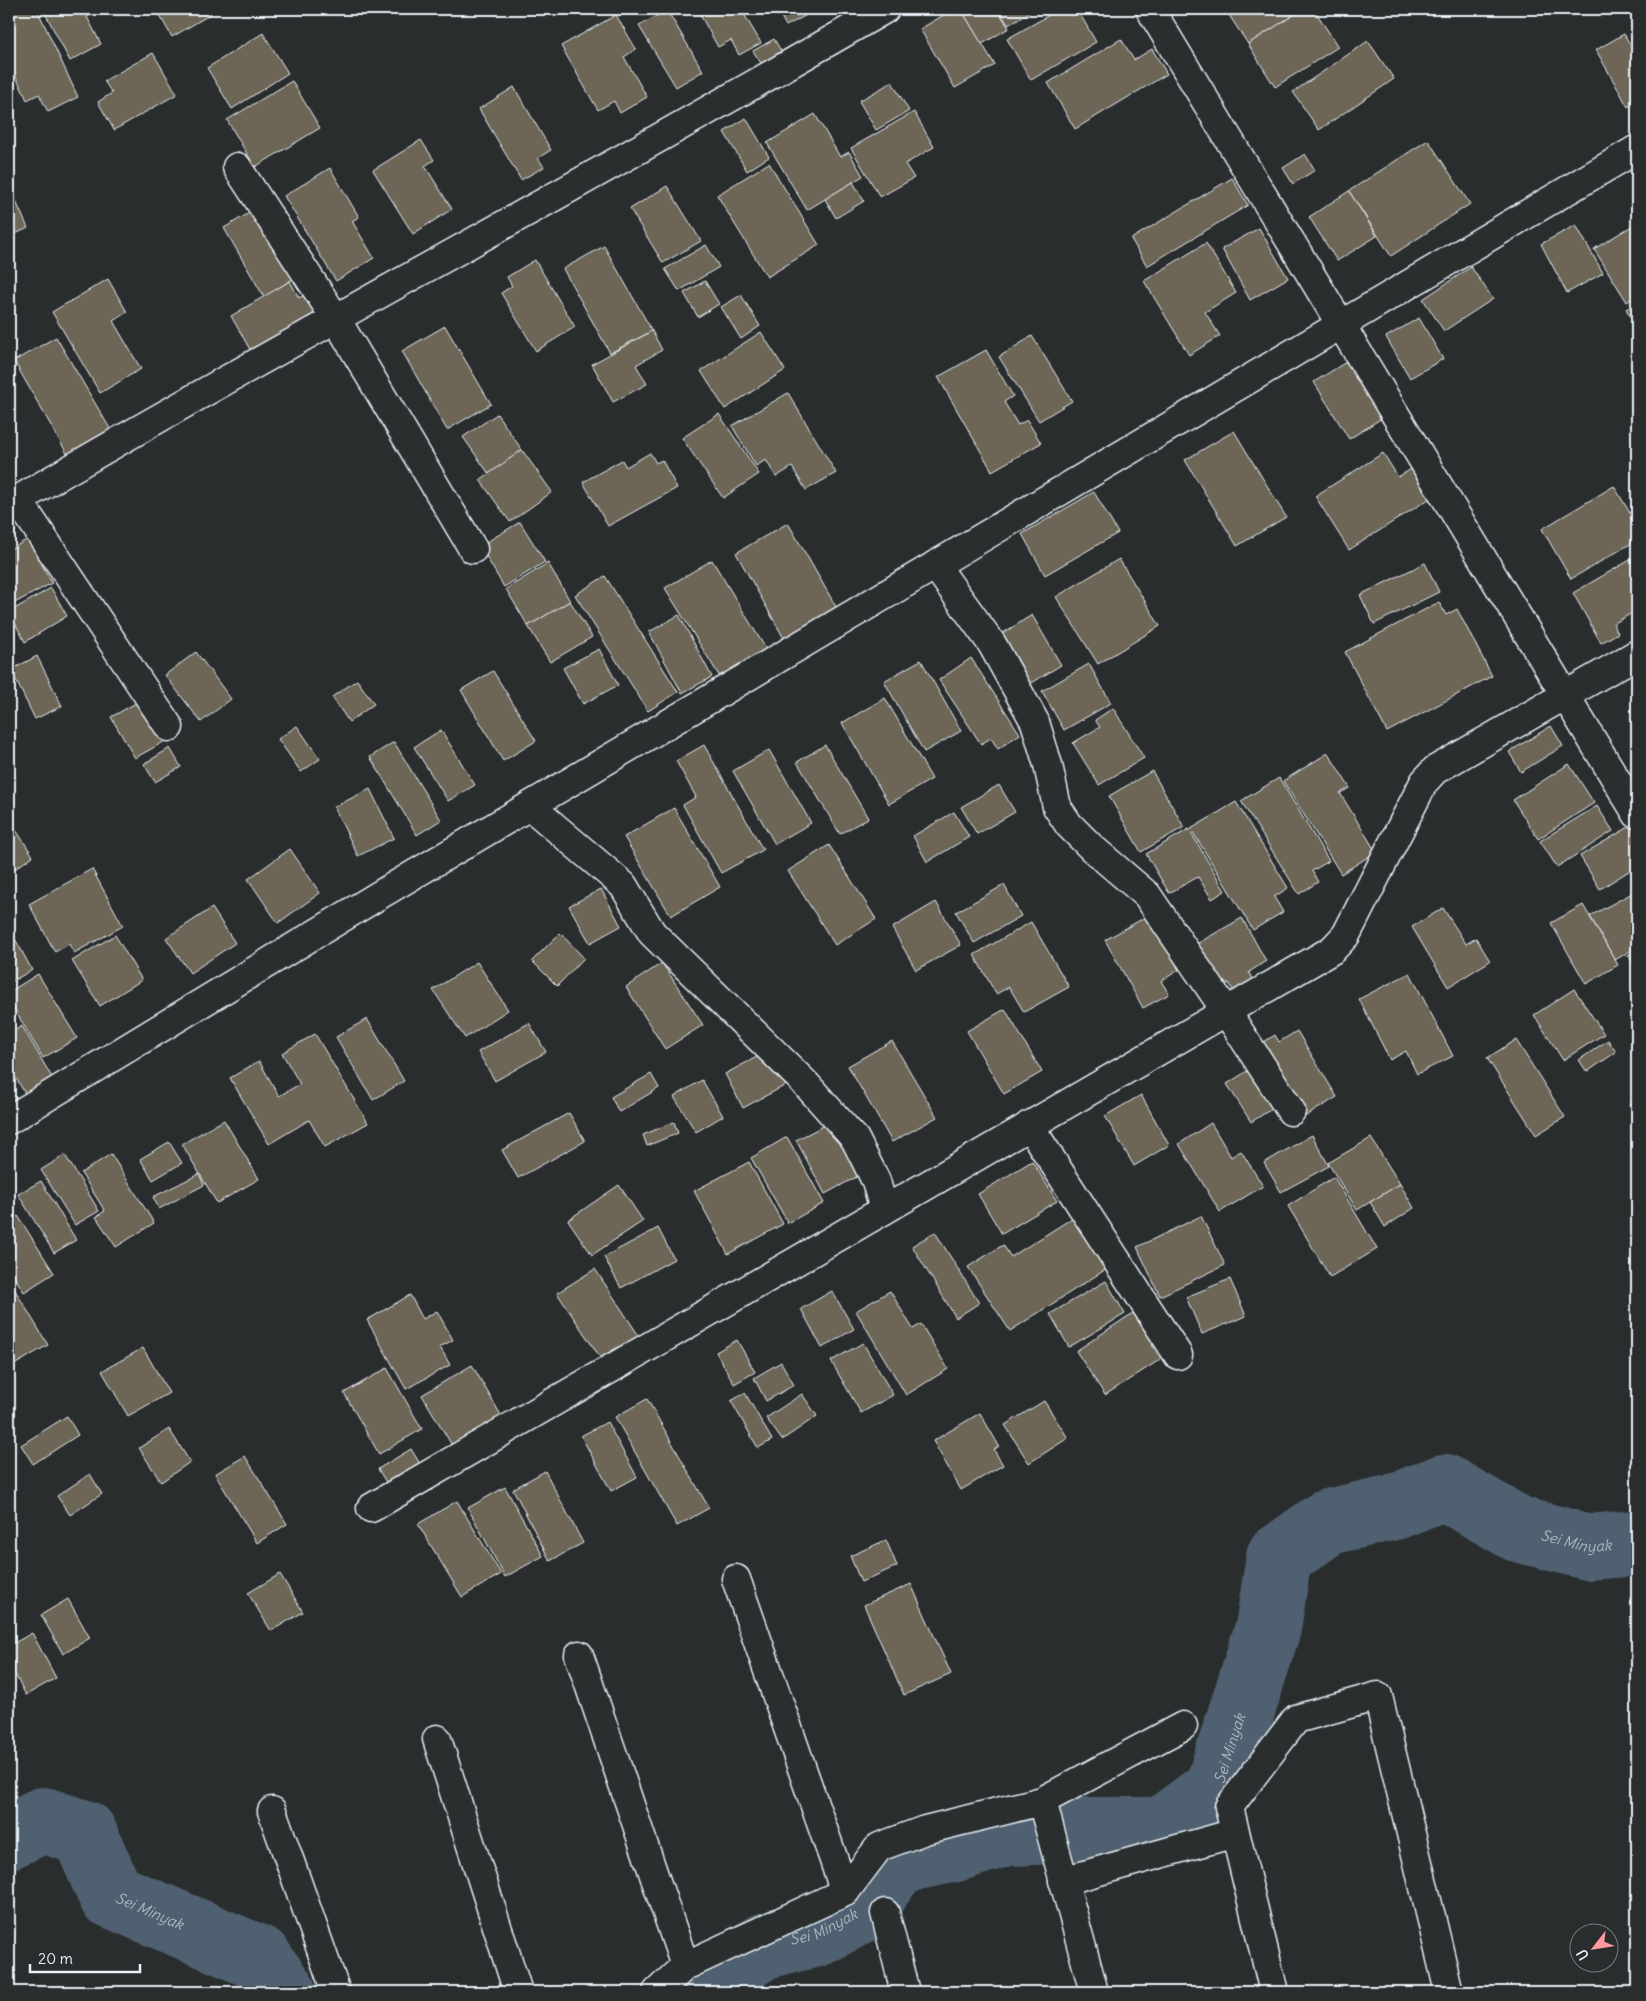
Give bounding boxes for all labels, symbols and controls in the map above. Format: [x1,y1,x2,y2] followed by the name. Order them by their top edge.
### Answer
[1539,1525,1614,1556] water label: Sei Minyak
[1209,1710,1250,1786] water label: Sei Minyak
[113,1888,188,1934] water label: Sei Minyak
[788,1904,862,1949] water label: Sei Minyak
[1568,1924,1618,1974] north arrow
[30,1941,140,1973] scale bar
[1573,1946,1593,1963] text: U
[38,1949,73,1968] text: 20 m

